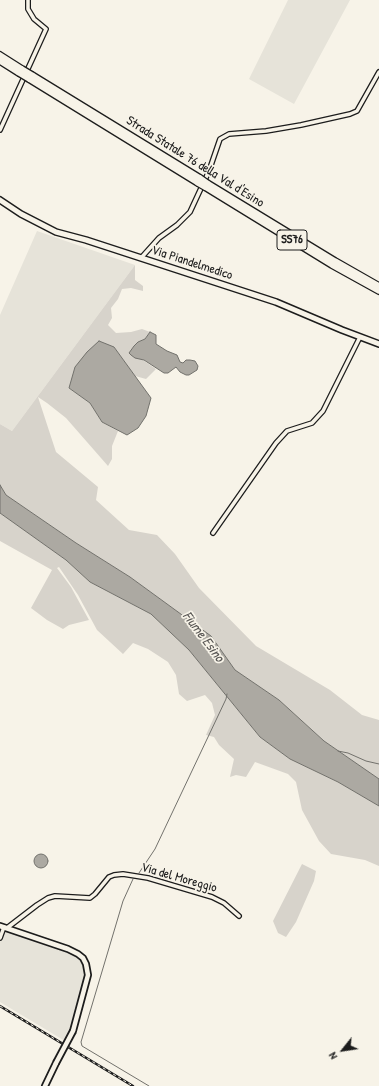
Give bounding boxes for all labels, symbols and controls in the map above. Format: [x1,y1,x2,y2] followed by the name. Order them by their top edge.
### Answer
[123,113,267,211] street label: Strada Statale 76 della Val d'Esino
[277,230,307,250] road number: SS76
[149,243,235,283] street label: Via Piandelmedico
[179,608,227,666] water label: Fiume Esino
[139,860,219,896] street label: Via del Moreggio
[323,1030,363,1070] north arrow
[325,1050,340,1062] text: N

